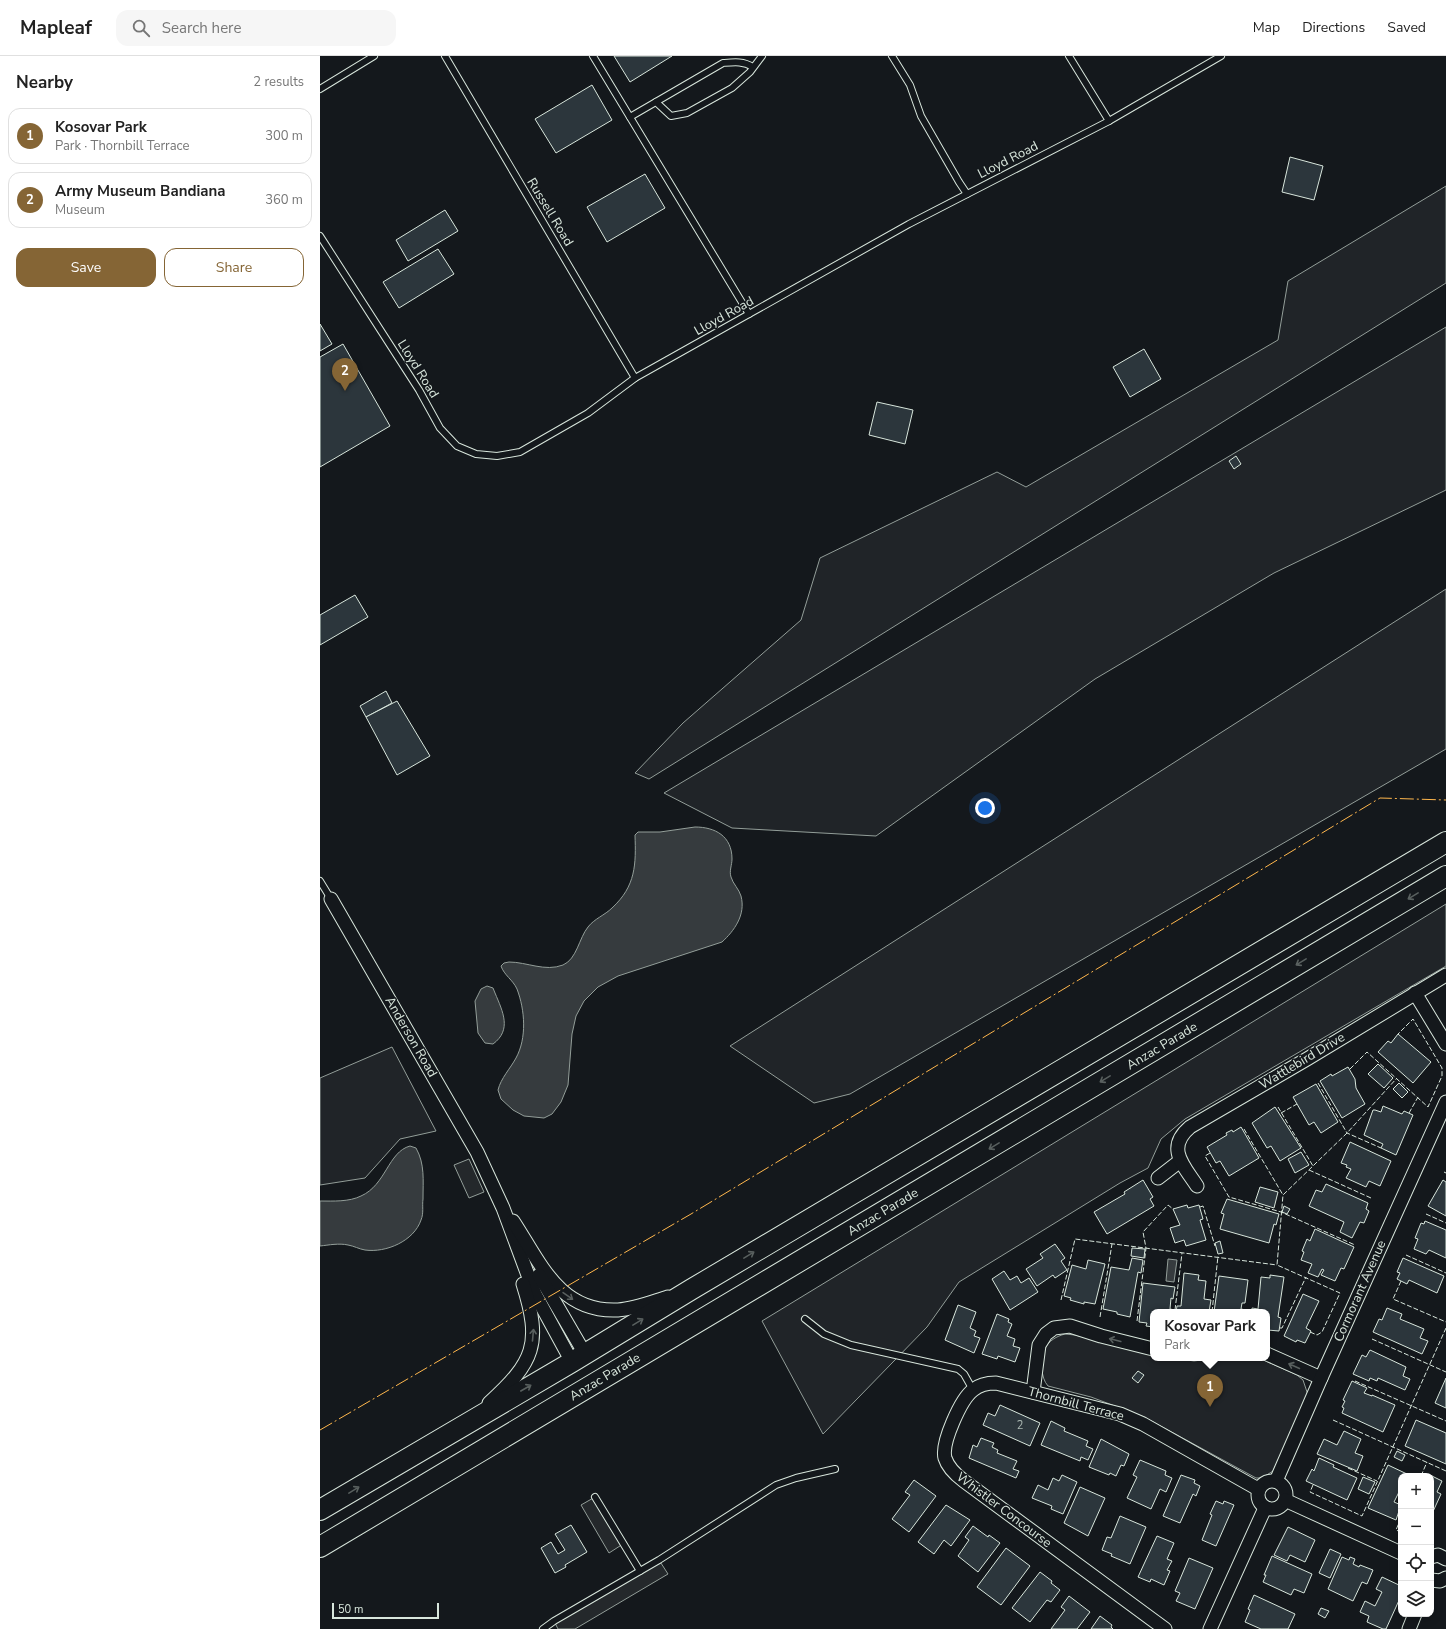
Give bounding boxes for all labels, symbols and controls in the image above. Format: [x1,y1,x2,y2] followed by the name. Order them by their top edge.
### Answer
[116,10,396,46] search box
[20,15,92,41] text: Mapleaf
[130,17,152,39] icon: search
[162,18,241,38] text: Search here
[1253,18,1280,37] text: Map
[1302,18,1365,37] text: Directions
[1387,18,1426,37] text: Saved
[16,71,73,94] text: Nearby
[253,73,304,91] text: 2 results
[55,117,147,137] text: Kosovar Park
[26,127,34,145] text: 1
[265,127,303,145] text: 300 m
[55,137,189,155] text: Park · Thornbill Terrace
[975,137,1041,183] street label: Lloyd Road
[523,174,577,250] street label: Russell Road
[55,181,225,201] text: Army Museum Bandiana
[26,191,34,209] text: 2
[265,191,303,209] text: 360 m
[55,201,105,219] text: Museum
[16,248,156,287] button: Save
[164,248,304,287] button: Share
[691,292,757,340] street label: Lloyd Road
[393,336,443,402] street label: Lloyd Road
[332,358,358,391] pin: 2
[975,798,995,818] your location
[1407,892,1419,900] one-way arrow
[1295,959,1307,967] one-way arrow
[381,993,441,1081] street label: Anderson Road
[1123,1018,1201,1074] street label: Anzac Parade
[1256,1028,1348,1094] street label: Wattlebird Drive
[1099,1076,1111,1084] one-way arrow
[989,1142,1000,1150] one-way arrow
[844,1184,922,1240] street label: Anzac Parade
[1330,1237,1391,1345] street label: Cormorant Avenue
[743,1251,754,1259] one-way arrow
[562,1292,573,1300] one-way arrow
[1150,1309,1270,1361] popup
[1164,1316,1256,1336] text: Kosovar Park
[632,1317,644,1325] one-way arrow
[529,1329,536,1342] one-way arrow
[1109,1335,1122,1343] one-way arrow
[1164,1336,1190,1354] text: Park
[566,1349,644,1405] street label: Anzac Parade
[1288,1362,1300,1369] one-way arrow
[1197,1374,1223,1407] pin: 1
[1026,1383,1126,1425] street label: Thornbill Terrace
[520,1384,532,1392] one-way arrow
[1017,1418,1023,1433] house number: 2
[953,1468,1055,1552] street label: Whistler Concourse
[1398,1473,1434,1617] map controls
[1398,1473,1434,1509] button: +
[348,1485,360,1493] one-way arrow
[1398,1509,1434,1545] button: −
[1398,1545,1434,1581] button: locate
[1398,1581,1434,1617] button: layers
[332,1601,439,1620] scale bar
[338,1602,363,1617] text: 50 m

